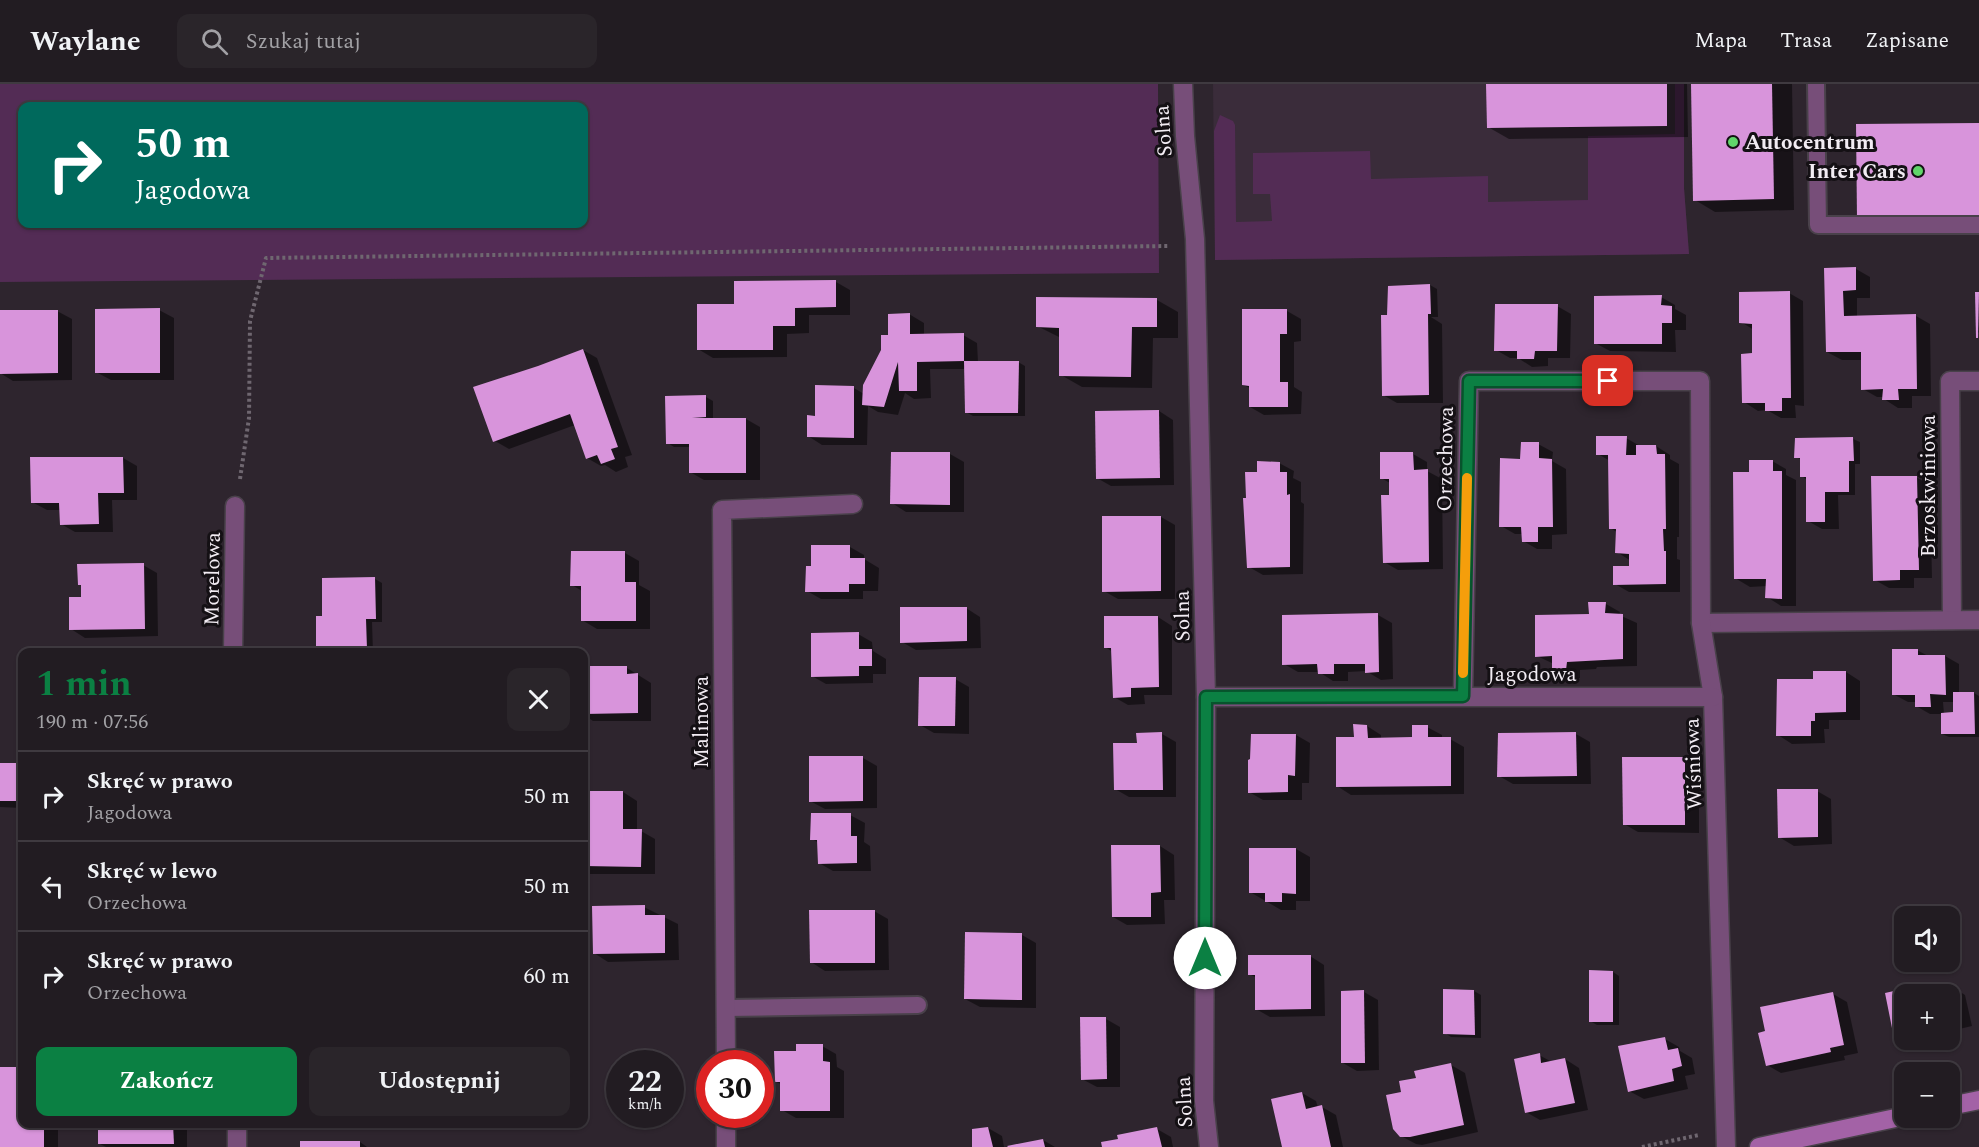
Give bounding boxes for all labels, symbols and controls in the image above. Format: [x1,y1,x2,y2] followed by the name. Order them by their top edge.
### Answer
[177,14,597,68] search box
[30,20,141,63] text: Waylane
[198,25,231,58] icon: search
[246,25,361,58] text: Szukaj tutaj
[1695,25,1747,57] text: Mapa
[1780,25,1832,57] text: Trasa
[1865,25,1949,57] text: Zapisane
[1146,103,1182,158] street label: Solna
[135,113,230,176] text: 50 m
[36,126,114,204] icon: right
[1745,127,1875,159] place label: Autocentrum
[1726,135,1740,149] marker: Autocentrum
[1808,156,1906,188] place label: Inter Cars
[1911,164,1925,178] marker: Inter Cars
[135,170,250,212] text: Jagodowa
[1582,355,1633,406] pin
[1591,364,1624,397] icon: arrive
[1429,405,1463,512] street label: Orzechowa
[1913,414,1945,557] street label: Brzoskwiniowa
[196,531,230,626] street label: Morelowa
[1167,589,1199,642] street label: Solna
[36,657,132,712] text: 1 min
[1487,659,1578,691] street label: Jagodowa
[507,668,570,731] button: close
[686,675,718,768] street label: Malinowa
[36,707,148,737] text: 190 m · 07:56
[1676,717,1712,811] street label: Wiśniowa
[87,765,233,798] text: Skręć w prawo
[36,780,69,813] icon: right
[524,780,570,813] text: 50 m
[87,798,172,828] text: Jagodowa
[87,855,217,888] text: Skręć w lewo
[36,870,69,903] icon: left
[524,870,570,903] text: 50 m
[87,888,187,918] text: Orzechowa
[1894,906,1960,1128] map controls
[1894,906,1960,972] button: sound
[1173,926,1237,990] position arrow
[87,945,233,978] text: Skręć w prawo
[36,960,69,993] icon: right
[524,960,570,993] text: 60 m
[87,978,187,1008] text: Orzechowa
[1894,984,1960,1050] button: +
[36,1047,297,1116] button: Zakończ
[309,1047,570,1116] button: Udostępnij
[696,1050,774,1128] speed limit sign: 30
[628,1059,662,1105] text: 22
[1894,1062,1960,1128] button: −
[1168,1075,1202,1128] street label: Solna
[628,1093,662,1116] text: km/h

